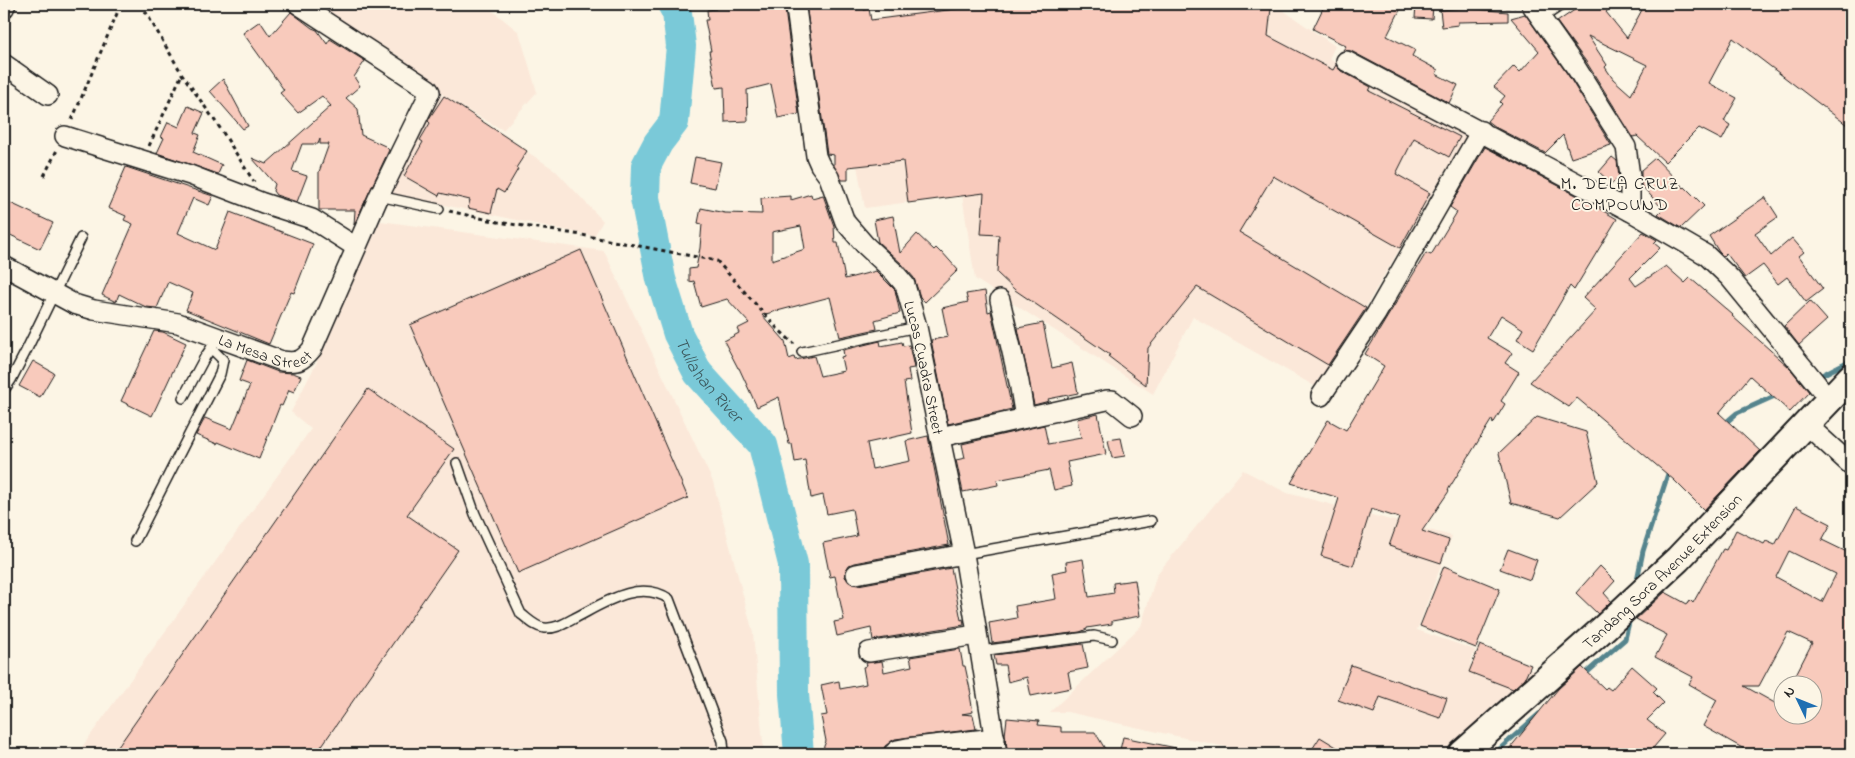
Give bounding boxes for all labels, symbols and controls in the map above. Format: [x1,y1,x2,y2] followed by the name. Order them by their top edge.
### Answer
[1561,172,1679,219] district label: M. DELA CRUZ COMPOUND
[896,298,949,438] street label: Lucas Cuadra Street
[215,329,320,376] street label: La Mesa Street
[667,333,750,431] water label: Tullahan River
[1578,489,1749,656] street label: Tandang Sora Avenue Extension
[1772,676,1822,726] north arrow
[1779,682,1800,703] text: N

